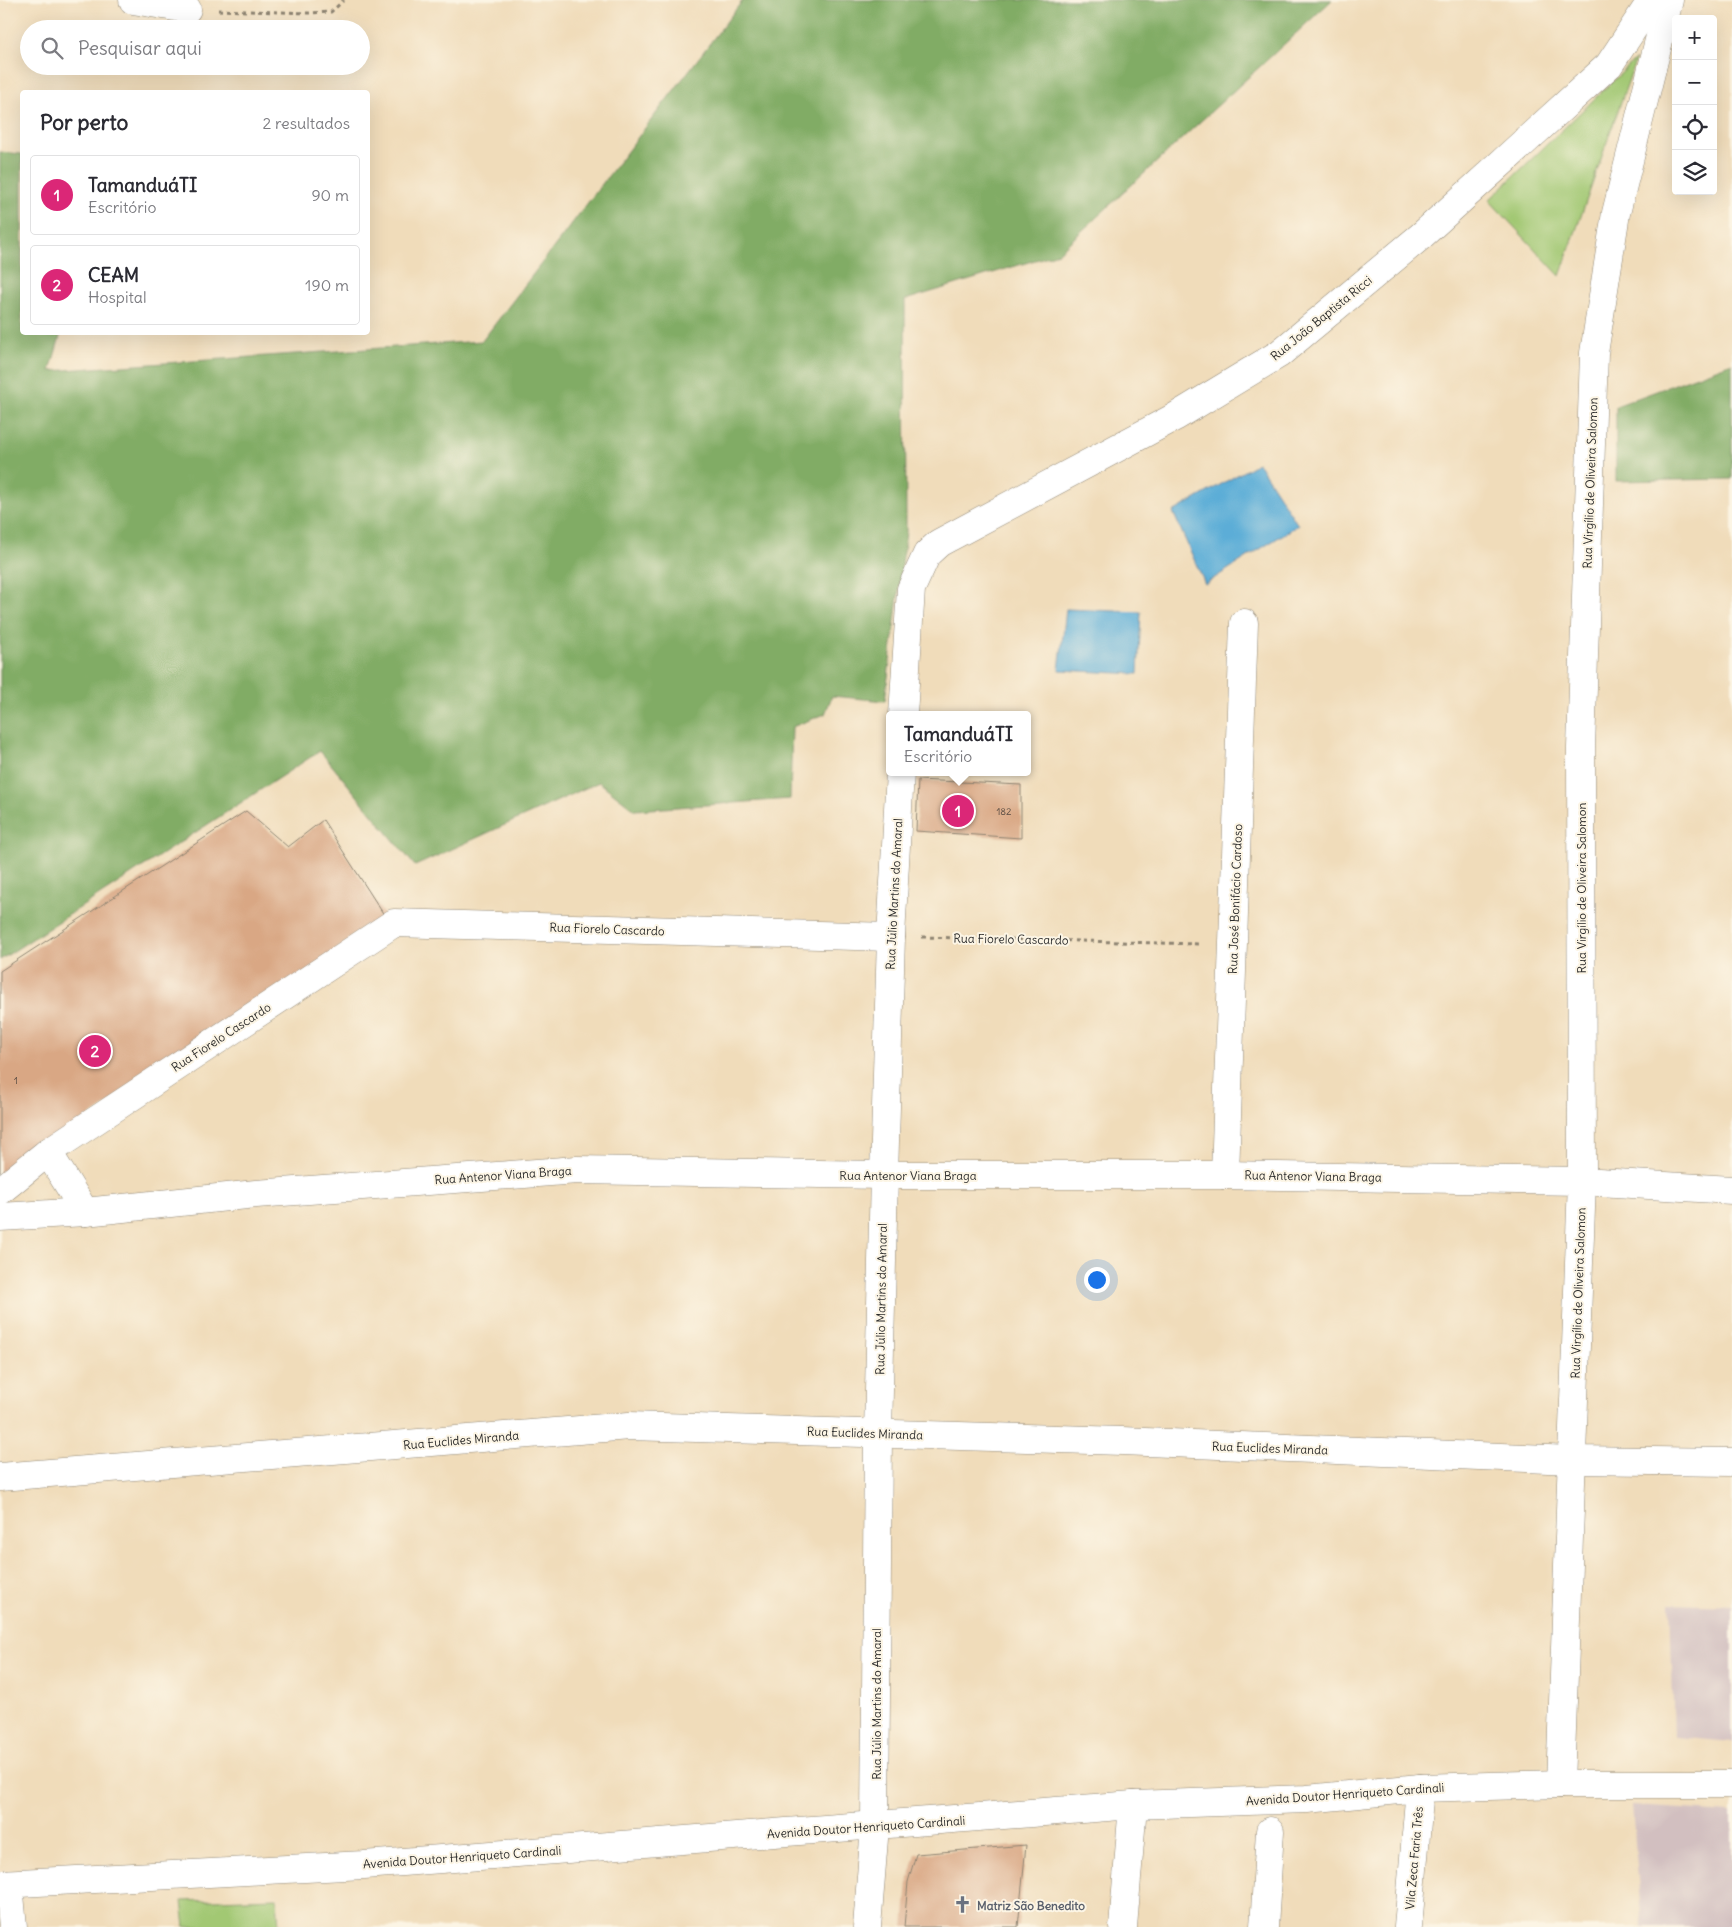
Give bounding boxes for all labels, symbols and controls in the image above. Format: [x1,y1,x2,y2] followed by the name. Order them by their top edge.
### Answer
[1672,15,1717,195] map controls
[1672,15,1717,60] button: +
[20,20,370,75] search box
[38,34,66,62] icon: search
[78,36,202,60] text: Pesquisar aqui
[1672,60,1717,105] button: −
[1672,105,1717,150] button: locate
[40,109,128,136] text: Por perto
[262,113,350,133] text: 2 resultados
[1672,150,1717,195] button: layers
[88,173,197,197] text: TamanduáTI
[54,185,60,205] text: 1
[311,185,349,205] text: 90 m
[88,197,156,217] text: Escritório
[88,263,139,287] text: CEAM
[1267,273,1375,363] street label: Rua João Baptista Ricci
[53,275,61,295] text: 2
[305,275,349,295] text: 190 m
[88,287,147,307] text: Hospital
[1580,397,1600,569] street label: Rua Virgílio de Oliveira Salomon
[886,711,1031,776] popup
[904,722,1013,746] text: TamanduáTI
[904,746,972,766] text: Escritório
[942,792,974,830] pin: 1
[1574,802,1589,974] street label: Rua Virgílio de Oliveira Salomon
[996,805,1012,818] house number: 182
[883,818,905,970] street label: Rua Júlio Martins do Amaral
[1225,823,1245,974] street label: Rua José Bonifácio Cardoso
[549,919,665,939] street label: Rua Fiorelo Cascardo
[953,930,1069,948] street label: Rua Fiorelo Cascardo
[169,999,274,1075] street label: Rua Fiorelo Cascardo
[79,1032,111,1070] pin: 2
[14,1074,18,1087] house number: 1
[434,1163,572,1187] street label: Rua Antenor Viana Braga
[1244,1167,1382,1185] street label: Rua Antenor Viana Braga
[839,1168,977,1183] street label: Rua Antenor Viana Braga
[1568,1207,1588,1379] street label: Rua Virgílio de Oliveira Salomon
[872,1223,890,1375] street label: Rua Júlio Martins do Amaral
[1084,1267,1110,1293] your location
[807,1423,923,1443] street label: Rua Euclides Miranda
[403,1427,520,1453] street label: Rua Euclides Miranda
[1212,1438,1328,1458] street label: Rua Euclides Miranda
[869,1628,884,1780] street label: Rua Júlio Martins do Amaral
[1245,1780,1445,1808] street label: Avenida Doutor Henriqueto Cardinali
[1402,1806,1426,1910] street label: Vila Zeca Faria Três
[766,1813,966,1841] street label: Avenida Doutor Henriqueto Cardinali
[362,1843,562,1871] street label: Avenida Doutor Henriqueto Cardinali
[953,1895,973,1915] church icon: Matriz São Benedito
[977,1898,1085,1913] place label: Matriz São Benedito

